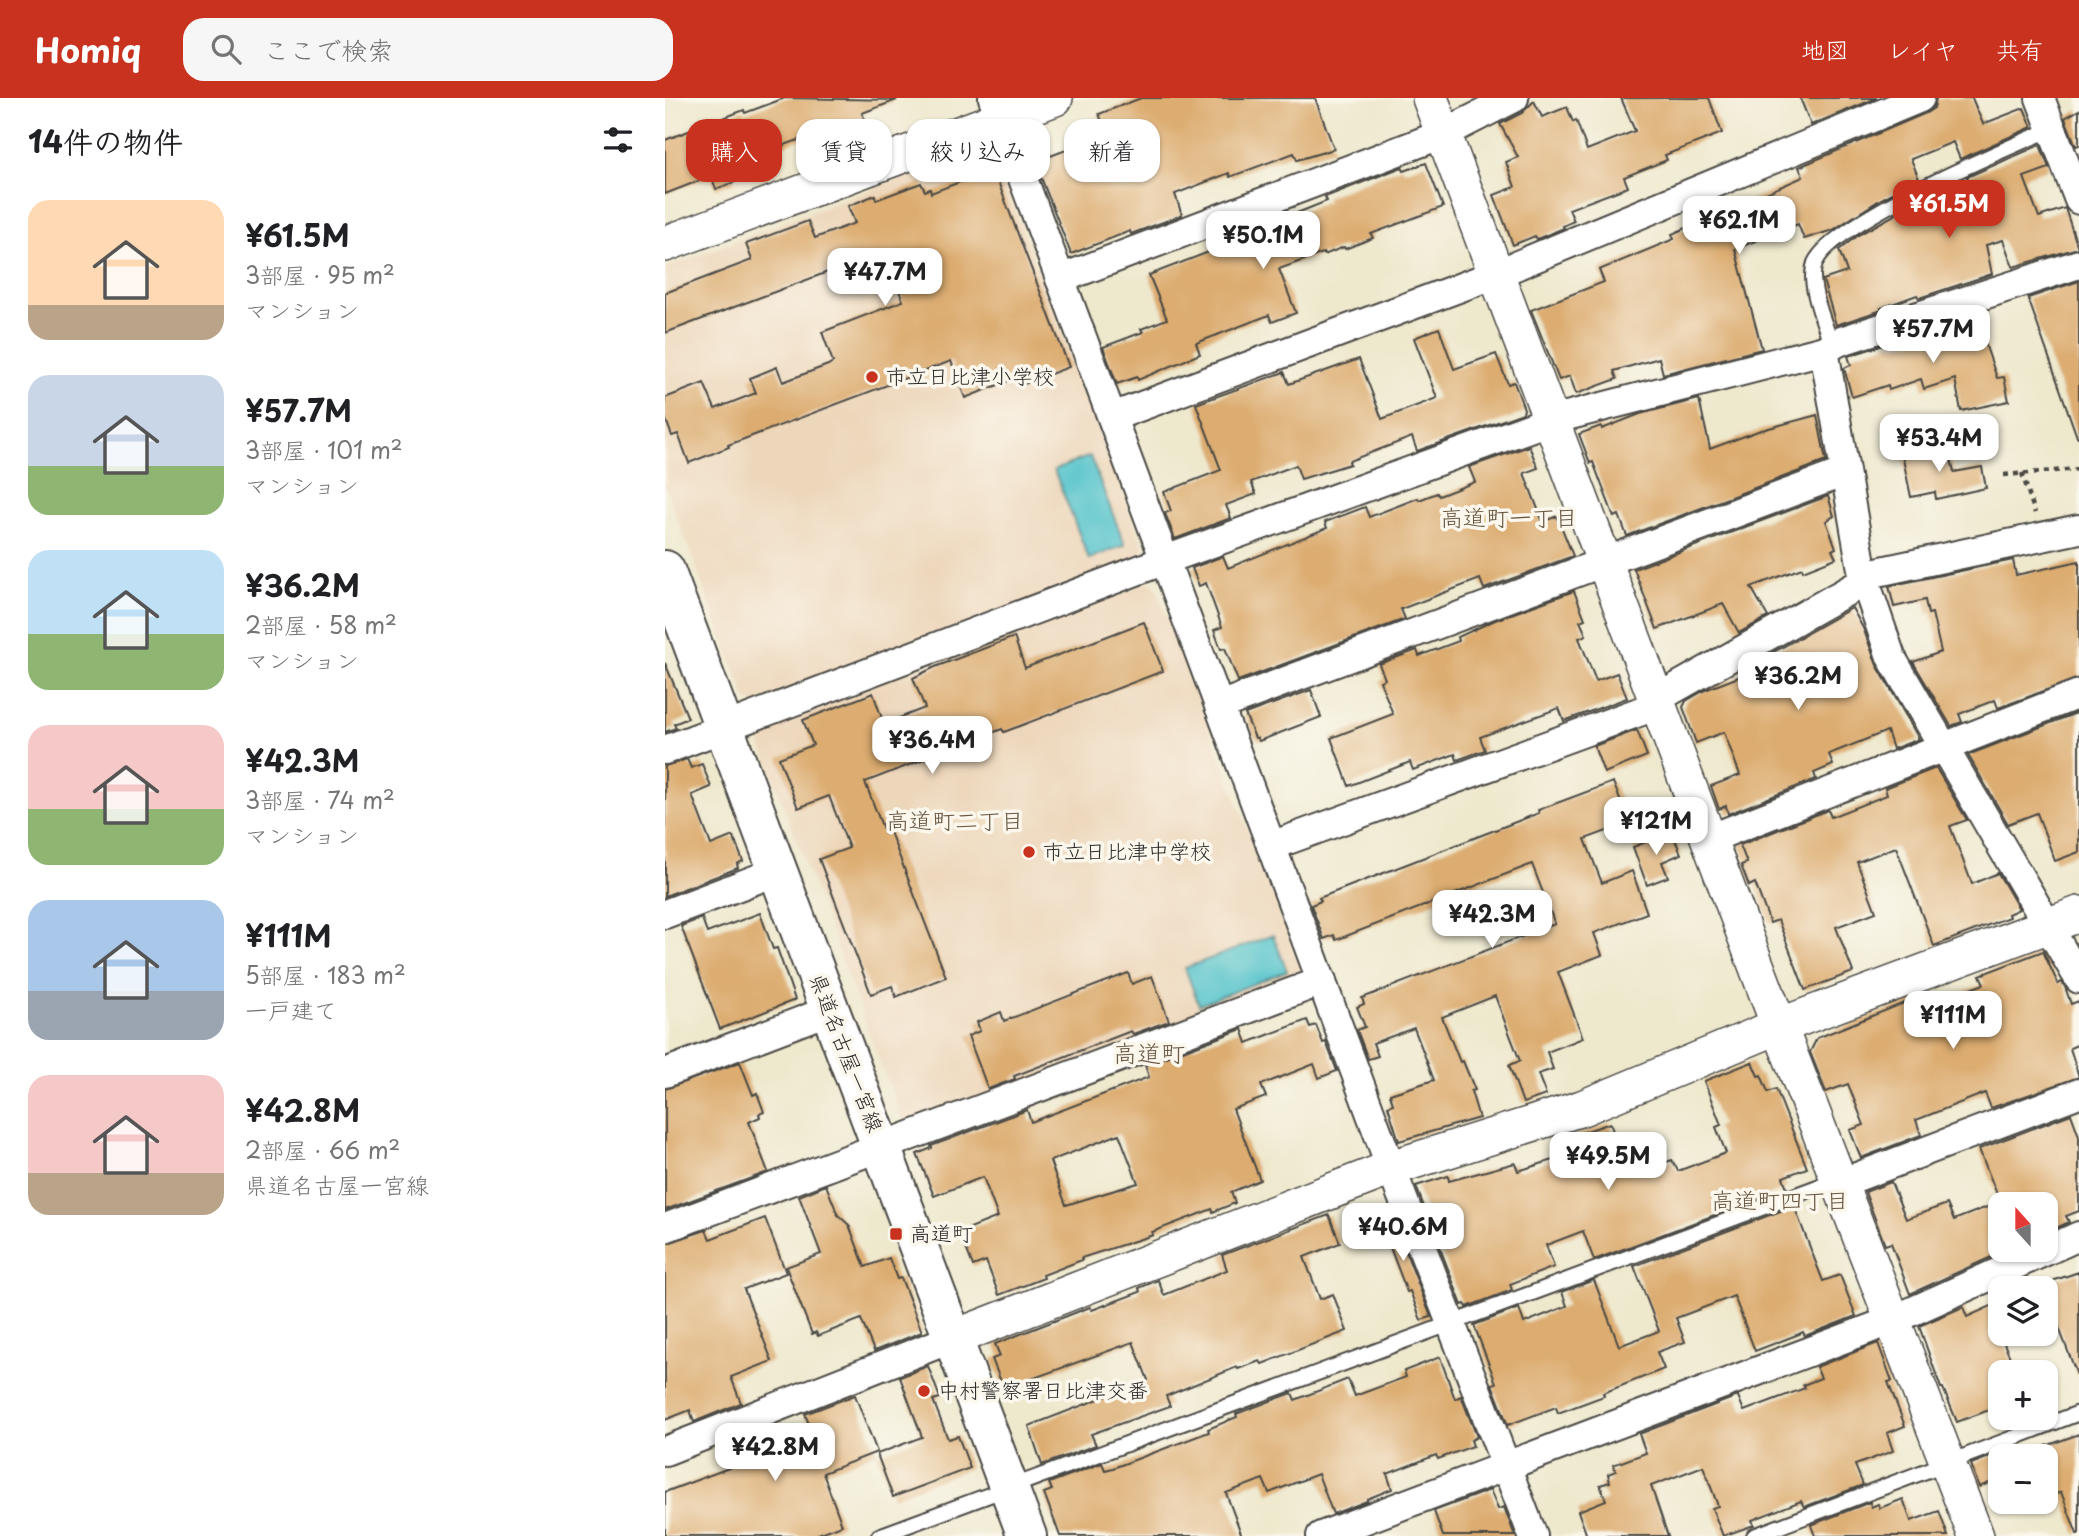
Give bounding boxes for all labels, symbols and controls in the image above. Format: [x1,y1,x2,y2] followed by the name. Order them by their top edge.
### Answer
[183,18,673,81] search box
[35,24,141,74] text: Homiq
[207,30,245,68] icon: search
[263,30,393,69] text: ここで検索
[1801,31,1849,67] text: 地図
[1887,31,1958,67] text: レイヤ
[1996,31,2044,67] text: 共有
[28,118,183,163] text: 14件の物件
[686,119,782,182] chip: 購入
[796,119,892,182] chip: 賃貸
[906,119,1050,182] chip: 絞り込み
[1064,119,1160,182] chip: 新着
[599,121,637,159] icon: filters
[1892,180,2006,240] pin: ¥61.5M
[1909,185,1989,220] text: ¥61.5M
[1682,197,1796,256] pin: ¥62.1M
[1699,201,1779,236] text: ¥62.1M
[245,212,350,257] text: ¥61.5M
[1206,212,1320,271] pin: ¥50.1M
[1222,216,1304,251] text: ¥50.1M
[84,228,168,312] icon: home
[828,248,942,308] pin: ¥47.7M
[843,253,927,288] text: ¥47.7M
[245,257,395,292] text: 3部屋 · 95 m²
[245,292,359,327] text: マンション
[1876,306,1990,365] pin: ¥57.7M
[1892,310,1974,345] text: ¥57.7M
[886,359,1054,391] place label: 市立日比津小学校
[864,369,880,385] marker: 市立日比津小学校
[245,387,352,432] text: ¥57.7M
[84,403,168,487] icon: home
[1882,414,1996,474] pin: ¥53.4M
[1896,419,1982,454] text: ¥53.4M
[245,432,403,467] text: 3部屋 · 101 m²
[245,467,359,502] text: マンション
[1440,499,1578,534] district label: 高道町一丁目
[245,562,360,607] text: ¥36.2M
[84,578,168,662] icon: home
[245,607,397,642] text: 2部屋 · 58 m²
[245,642,359,677] text: マンション
[1741,652,1855,712] pin: ¥36.2M
[1754,657,1842,692] text: ¥36.2M
[875,716,989,776] pin: ¥36.4M
[888,721,976,756] text: ¥36.4M
[245,737,359,782] text: ¥42.3M
[84,753,168,837] icon: home
[245,782,395,817] text: 3部屋 · 74 m²
[1607,798,1705,857] pin: ¥121M
[886,802,1024,837] district label: 高道町二丁目
[1620,802,1692,837] text: ¥121M
[245,817,359,852] text: マンション
[1043,834,1211,866] place label: 市立日比津中学校
[1021,844,1037,860] marker: 市立日比津中学校
[1435,890,1549,950] pin: ¥42.3M
[1448,895,1536,930] text: ¥42.3M
[245,912,331,957] text: ¥111M
[84,928,168,1012] icon: home
[245,957,406,992] text: 5部屋 · 183 m²
[803,968,893,1136] street label: 県道名古屋一宮線
[245,992,337,1027] text: 一戸建て
[1904,992,2002,1051] pin: ¥111M
[1920,996,1986,1031] text: ¥111M
[1113,1034,1185,1070] district label: 高道町
[245,1087,360,1132] text: ¥42.8M
[84,1103,168,1187] icon: home
[245,1132,400,1167] text: 2部屋 · 66 m²
[1551,1132,1665,1192] pin: ¥49.5M
[1566,1137,1650,1172] text: ¥49.5M
[245,1167,429,1202] text: 県道名古屋一宮線
[1711,1182,1849,1217] district label: 高道町四丁目
[1988,1192,2058,1262] north arrow
[1988,1192,2058,1514] map controls
[1346,1204,1460,1263] pin: ¥40.6M
[1358,1208,1448,1243] text: ¥40.6M
[910,1216,973,1248] place label: 高道町
[888,1226,904,1242] marker: 高道町
[1988,1276,2058,1346] button: layers
[1988,1360,2058,1430] button: +
[938,1373,1148,1405] place label: 中村警察署日比津交番
[916,1383,932,1399] marker: 中村警察署日比津交番
[718,1424,832,1483] pin: ¥42.8M
[731,1428,819,1463] text: ¥42.8M
[1988,1444,2058,1514] button: −

